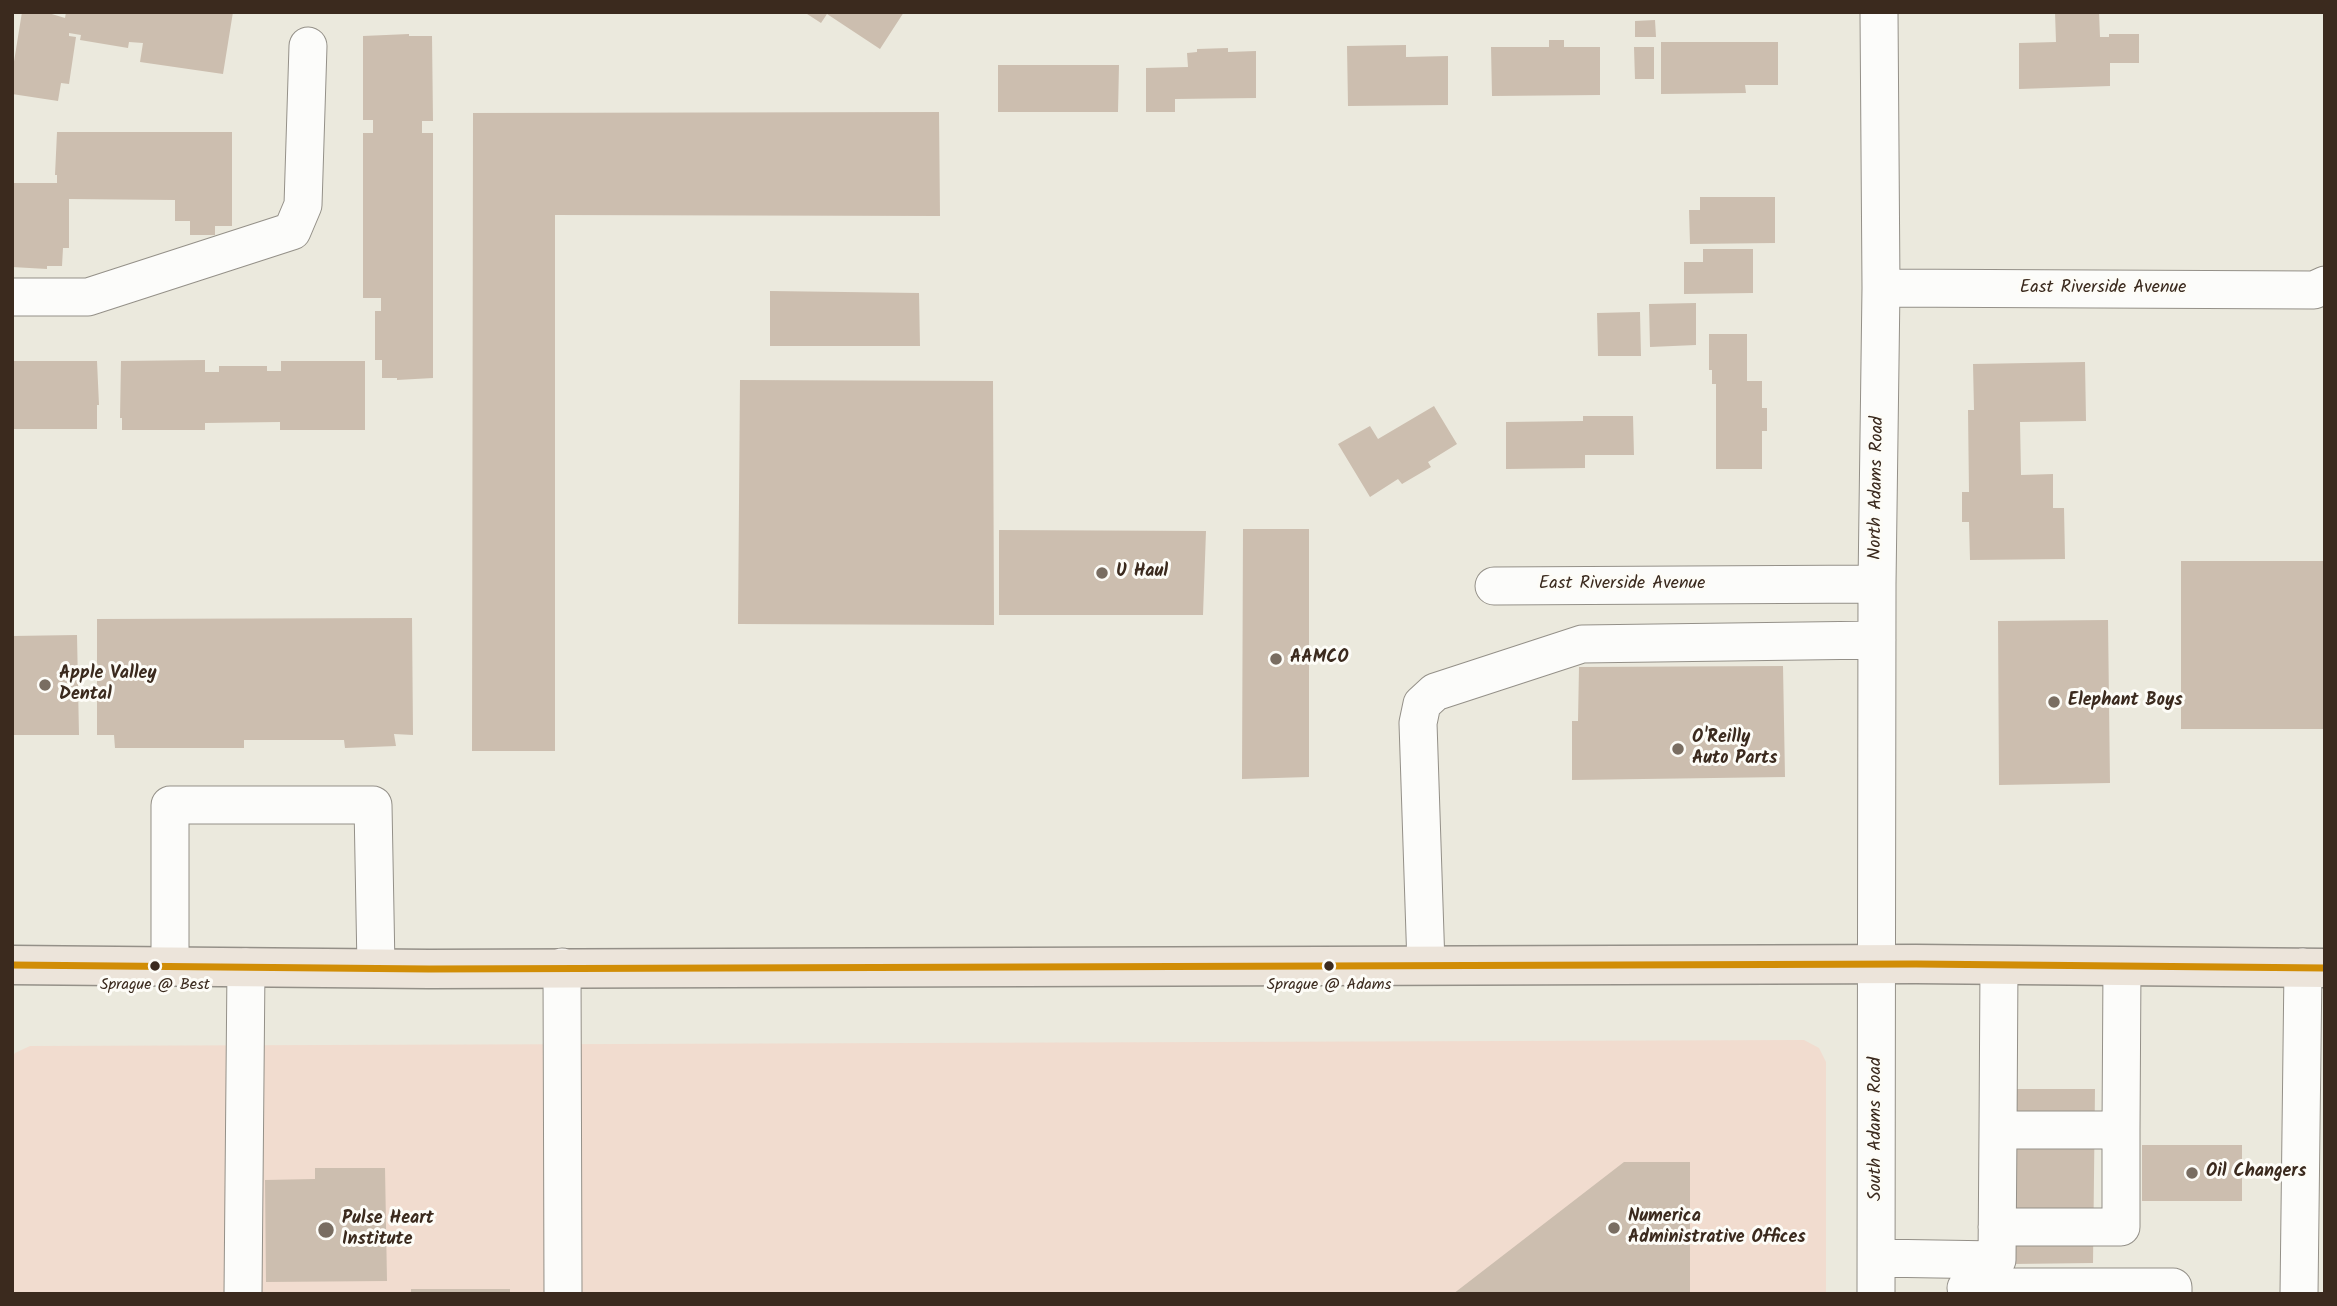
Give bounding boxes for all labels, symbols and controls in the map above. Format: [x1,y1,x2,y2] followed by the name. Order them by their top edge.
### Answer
[2020,278,2186,300] street label: East Riverside Avenue
[1866,416,1890,560] street label: North Adams Road
[1116,562,1168,584] place label: U Haul
[1094,565,1110,581] marker: U Haul
[1539,574,1705,596] street label: East Riverside Avenue
[1290,648,1349,670] place label: AAMCO
[1268,651,1284,667] marker: AAMCO
[59,664,157,706] place label: Apple Valley Dental
[37,677,53,693] marker: Apple Valley Dental
[2068,691,2183,713] place label: Elephant Boys
[2046,694,2062,710] marker: Elephant Boys
[1692,728,1777,770] place label: O'Reilly Auto Parts
[1670,741,1686,757] marker: O'Reilly Auto Parts
[148,959,162,973] marker: Sprague @ Best
[1322,959,1336,973] marker: Sprague @ Adams
[100,976,210,996] place label: Sprague @ Best
[1267,976,1391,996] place label: Sprague @ Adams
[1866,1057,1888,1201] street label: South Adams Road
[2206,1162,2306,1184] place label: Oil Changers
[2184,1165,2200,1181] marker: Oil Changers
[1628,1207,1806,1250] place label: Numerica Administrative Offices
[342,1209,434,1252] place label: Pulse Heart Institute
[316,1220,336,1240] marker: Pulse Heart Institute
[1606,1220,1622,1236] marker: Numerica Administrative Offices

